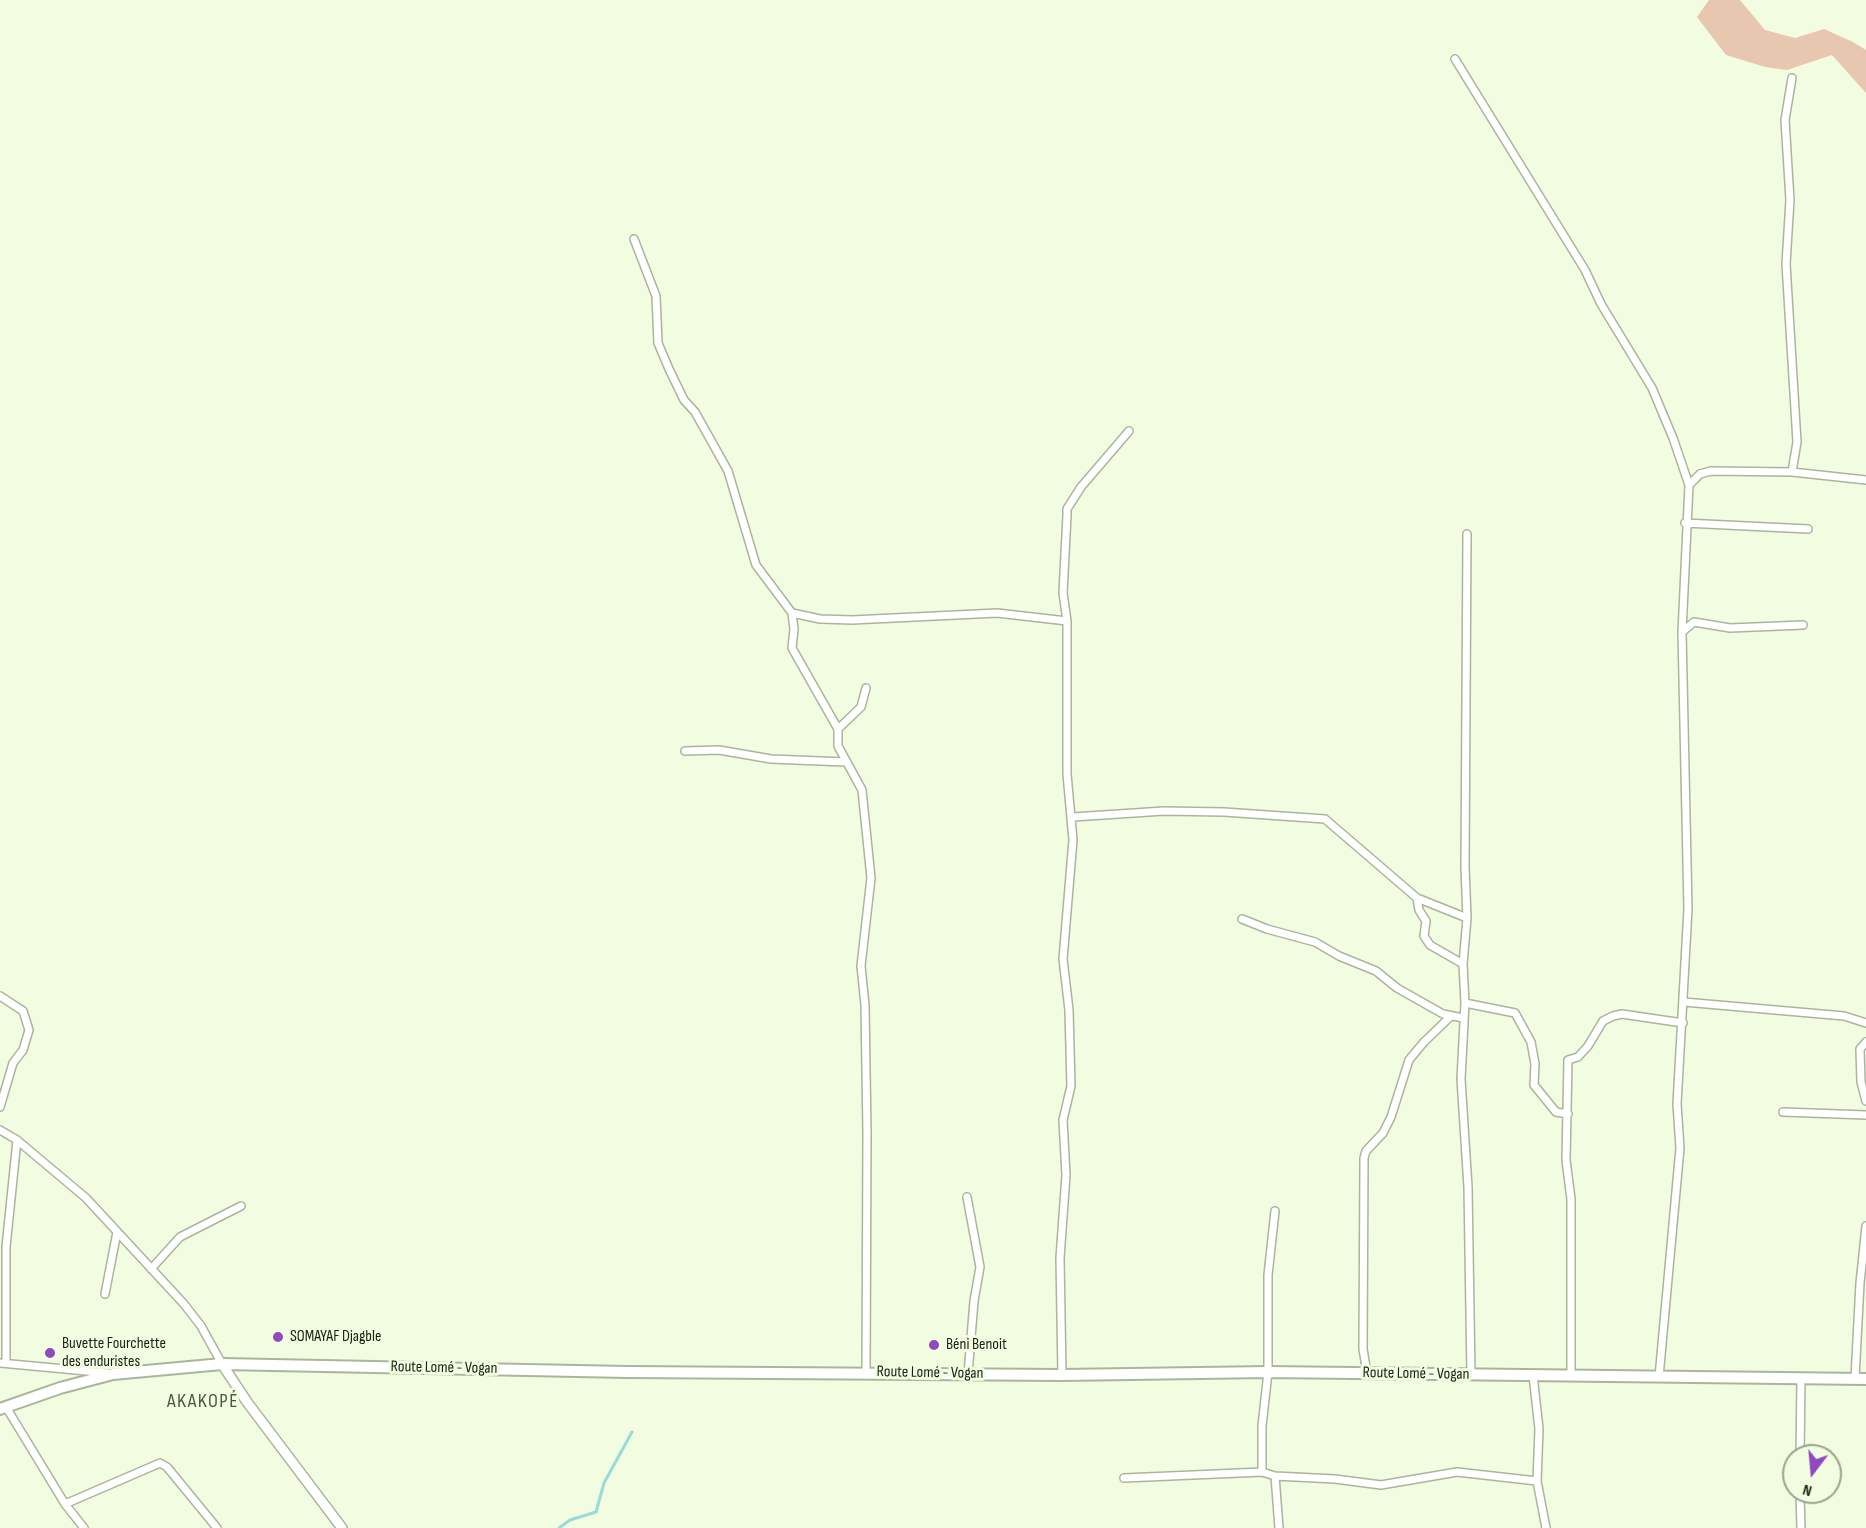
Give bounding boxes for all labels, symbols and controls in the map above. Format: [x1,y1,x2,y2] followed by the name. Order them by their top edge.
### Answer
[290,1327,381,1347] place label: SOMAYAF Djagble
[271,1330,285,1344] marker: SOMAYAF Djagble
[62,1334,166,1372] place label: Buvette Fourchette des enduristes
[946,1335,1007,1355] place label: Béni Benoit
[927,1338,941,1352] marker: Béni Benoit
[43,1346,57,1360] marker: Buvette Fourchette des enduristes
[390,1357,498,1379] street label: Route Lomé - Vogan
[876,1362,984,1384] street label: Route Lomé - Vogan
[1362,1363,1470,1385] street label: Route Lomé - Vogan
[167,1390,239,1414] district label: AKAKOPÉ
[1782,1444,1842,1504] north arrow
[1801,1480,1814,1500] text: N

